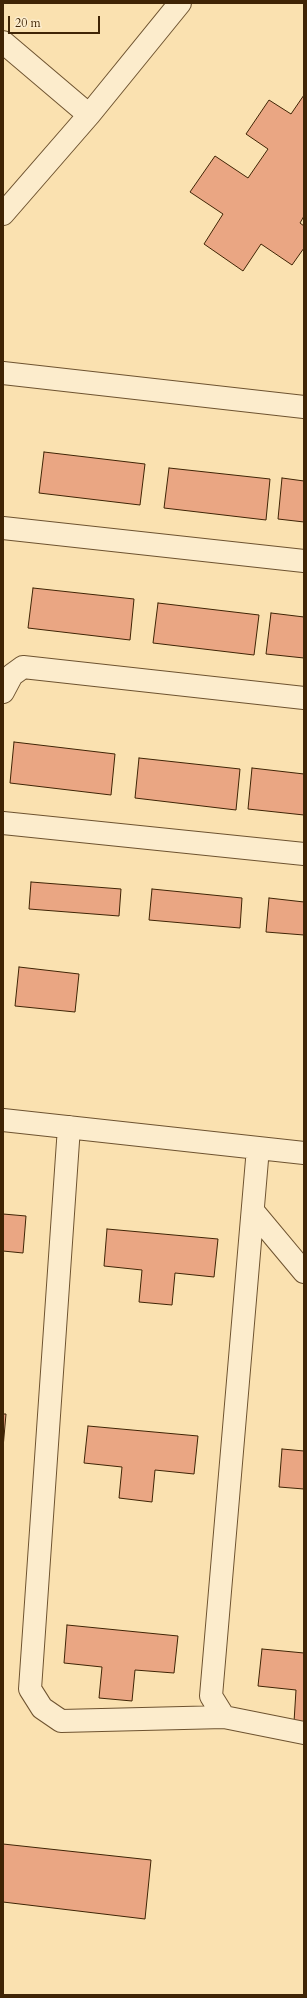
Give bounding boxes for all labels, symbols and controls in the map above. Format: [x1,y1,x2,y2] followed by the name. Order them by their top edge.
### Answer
[10,8,102,34] scale bar
[15,15,41,31] text: 20 m

